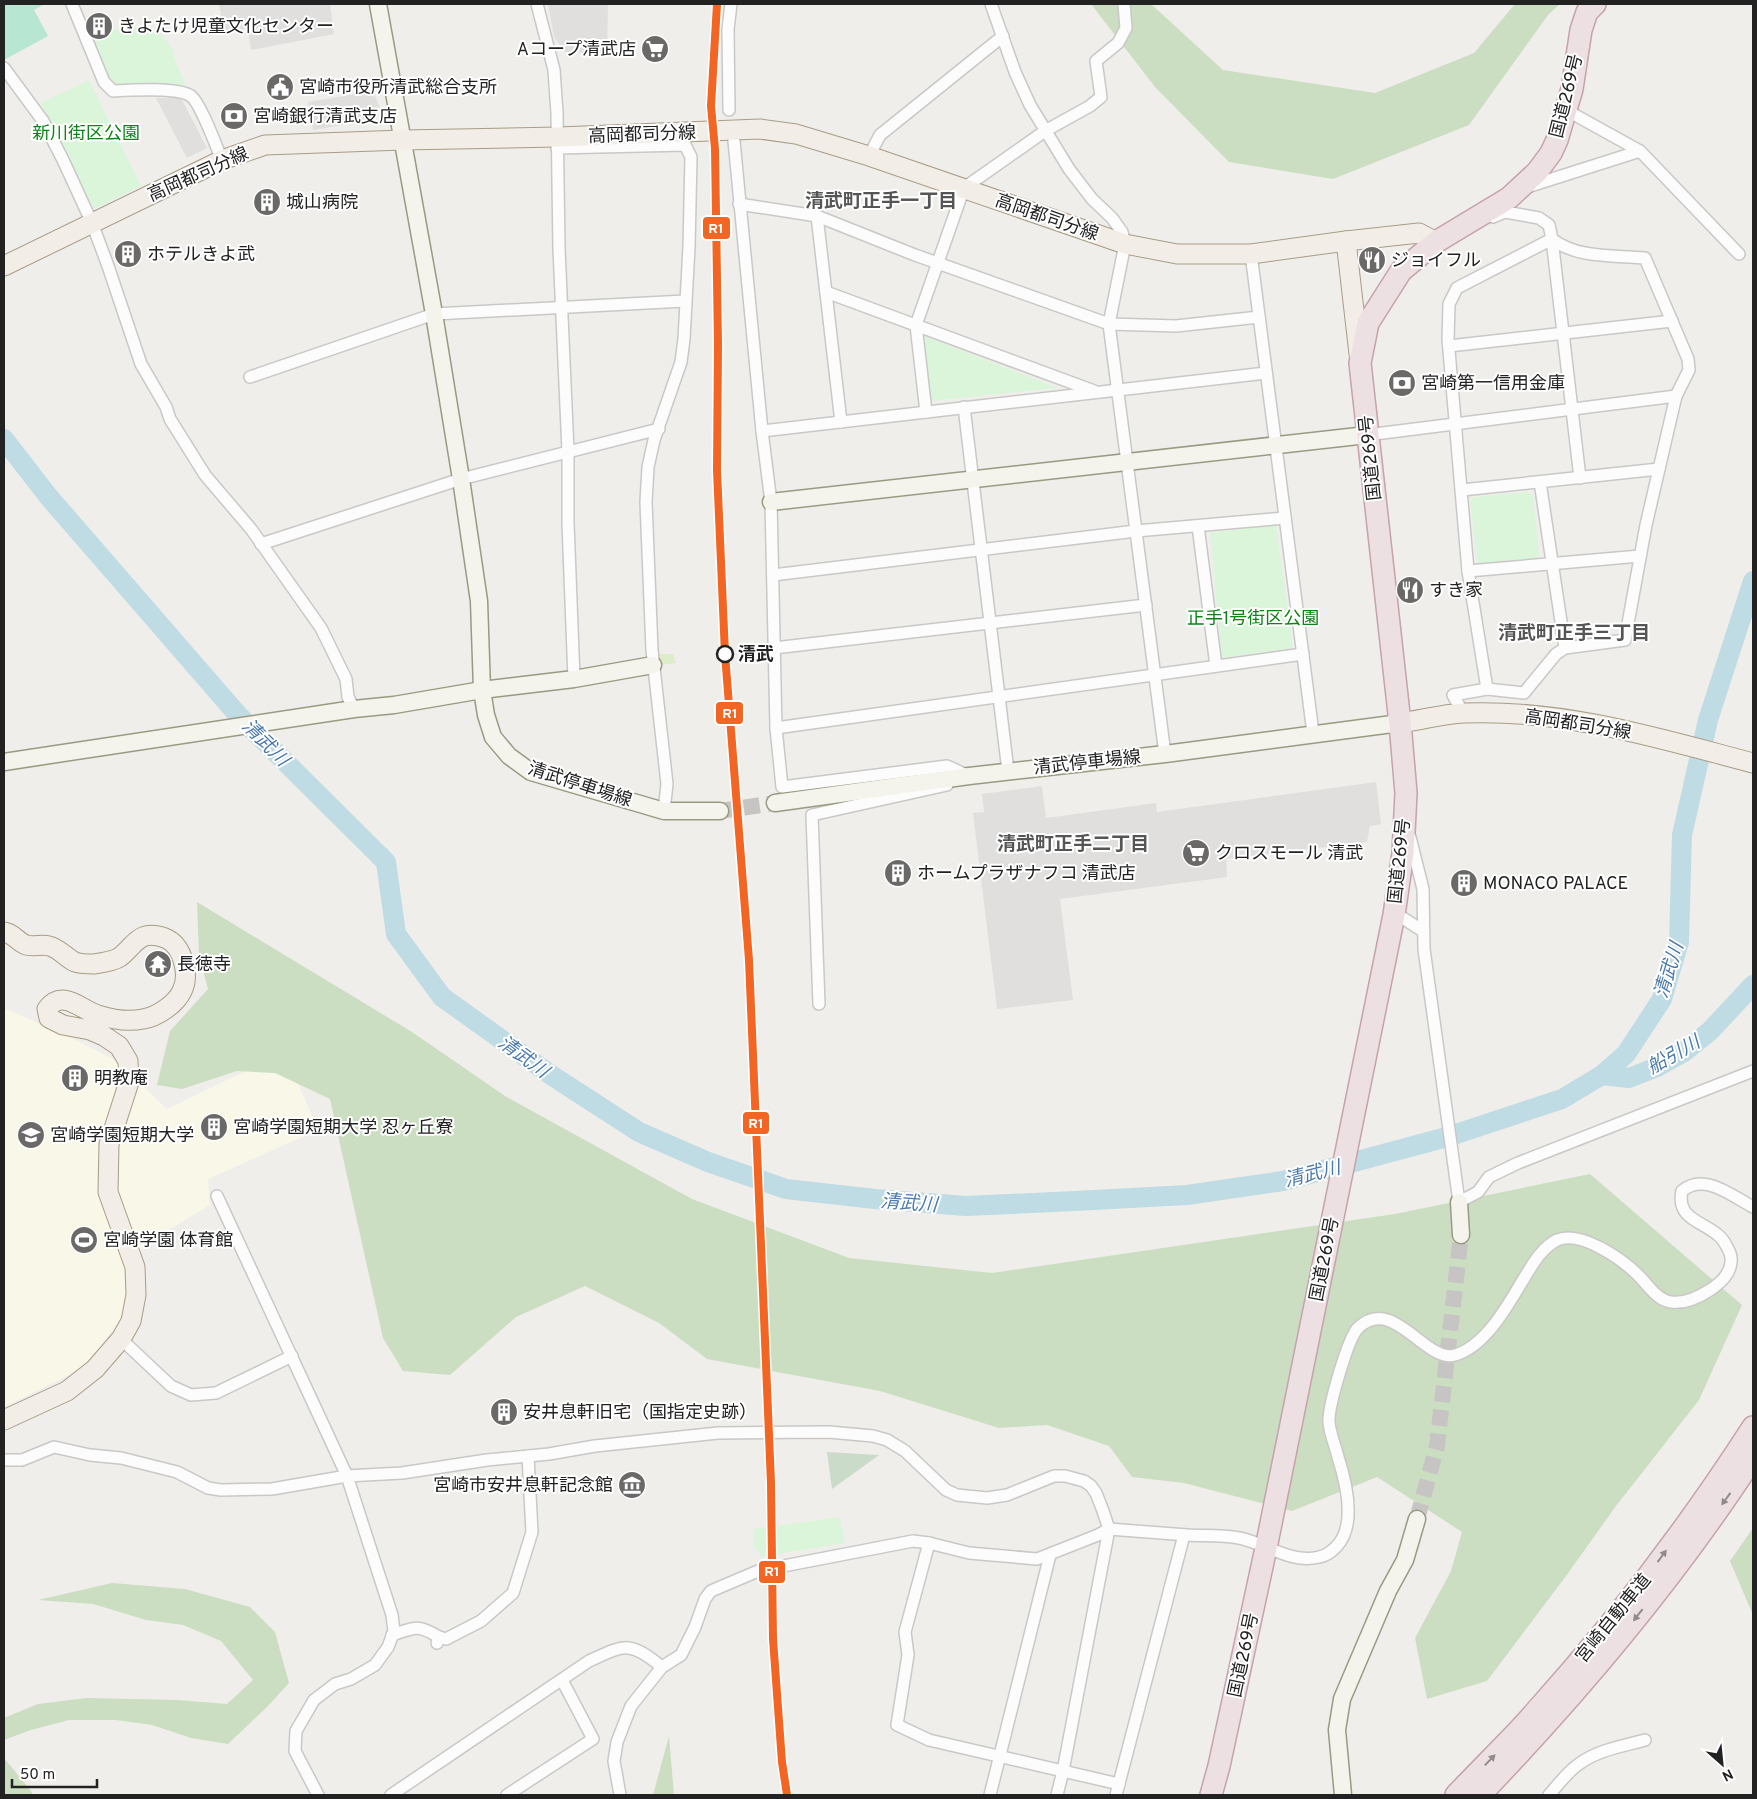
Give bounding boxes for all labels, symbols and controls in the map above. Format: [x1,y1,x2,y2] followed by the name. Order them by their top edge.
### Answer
[84,11,114,41] building icon: きよたけ児童文化センター
[118,16,334,39] place label: きよたけ児童文化センター
[640,34,670,64] supermarket icon: Aコープ清武店
[517,39,636,62] place label: Aコープ清武店
[1546,52,1589,141] street label: 国道269号
[265,72,295,102] public building icon: 宮崎市役所清武総合支所
[299,77,497,100] place label: 宮崎市役所清武総合支所
[219,101,249,131] bank icon: 宮崎銀行清武支店
[253,106,397,129] place label: 宮崎銀行清武支店
[588,122,696,149] street label: 高岡都司分線
[32,123,140,146] park label: 新川街区公園
[145,143,253,208] street label: 高岡都司分線
[252,187,282,217] building icon: 城山病院
[805,190,957,214] district label: 清武町正手一丁目
[992,190,1101,247] street label: 高岡都司分線
[286,192,358,215] place label: 城山病院
[702,216,731,240] line badge: R1
[708,221,724,238] text: R1
[113,239,143,269] building icon: ホテルきよ武
[147,244,255,267] place label: ホテルきよ武
[1357,245,1387,275] restaurant icon: ジョイフル
[1391,250,1481,273] place label: ジョイフル
[1387,368,1417,398] bank icon: 宮崎第一信用金庫
[1421,373,1565,396] place label: 宮崎第一信用金庫
[1356,414,1387,502] street label: 国道269号
[1395,575,1425,605] restaurant icon: すき家
[1429,580,1483,603] place label: すき家
[1187,608,1319,631] park label: 正手1号街区公園
[1498,622,1650,646] district label: 清武町正手三丁目
[738,644,774,667] place label: 清武
[716,645,734,663] marker: 清武
[715,701,744,725] line badge: R1
[722,706,738,723] text: R1
[1523,706,1633,745] street label: 高岡都司分線
[236,715,295,773] water label: 清武川
[1032,746,1142,781] street label: 清武停車場線
[525,758,634,813] street label: 清武停車場線
[1385,817,1416,905] street label: 国道269号
[997,833,1149,857] district label: 清武町正手二丁目
[1181,838,1211,868] supermarket icon: クロスモール 清武
[1215,843,1363,866] place label: クロスモール 清武
[883,858,913,888] building icon: ホームプラザナフコ 清武店
[917,863,1136,886] place label: ホームプラザナフコ 清武店
[1449,868,1479,898] building icon: MONACO PALACE
[1483,873,1628,896] place label: MONACO PALACE
[1650,938,1690,1001] water label: 清武川
[143,949,173,979] temple icon: 長徳寺
[177,954,231,977] place label: 長徳寺
[1643,1030,1706,1080] water label: 船引川
[493,1031,555,1085] water label: 清武川
[60,1063,90,1093] building icon: 明教庵
[94,1068,148,1091] place label: 明教庵
[742,1111,770,1135] line badge: R1
[199,1112,229,1142] building icon: 宮崎学園短期大学 忍ヶ丘寮
[748,1116,764,1133] text: R1
[233,1117,453,1140] place label: 宮崎学園短期大学 忍ヶ丘寮
[16,1120,46,1150] school or university icon: 宮崎学園短期大学
[50,1125,194,1148] place label: 宮崎学園短期大学
[1282,1156,1345,1193] water label: 清武川
[880,1190,940,1218] water label: 清武川
[1306,1215,1345,1304] street label: 国道269号
[69,1225,99,1255] sports icon: 宮崎学園 体育館
[103,1230,233,1253] place label: 宮崎学園 体育館
[489,1397,519,1427] building icon: 安井息軒旧宅（国指定史跡）
[523,1402,757,1425] place label: 安井息軒旧宅（国指定史跡）
[617,1470,647,1500] museum icon: 宮崎市安井息軒記念館
[433,1475,613,1498] place label: 宮崎市安井息軒記念館
[1721,1492,1731,1506] one-way arrow
[1657,1549,1667,1563] one-way arrow
[758,1560,786,1584] line badge: R1
[764,1564,780,1581] text: R1
[1571,1570,1657,1668] street label: 宮崎自動車道
[1633,1608,1643,1622] one-way arrow
[1224,1611,1265,1700] street label: 国道269号
[1697,1739,1747,1789] north arrow
[1483,1754,1495,1766] one-way arrow
[12,1756,98,1788] scale bar
[1719,1764,1736,1784] text: N
[20,1766,55,1785] text: 50 m

